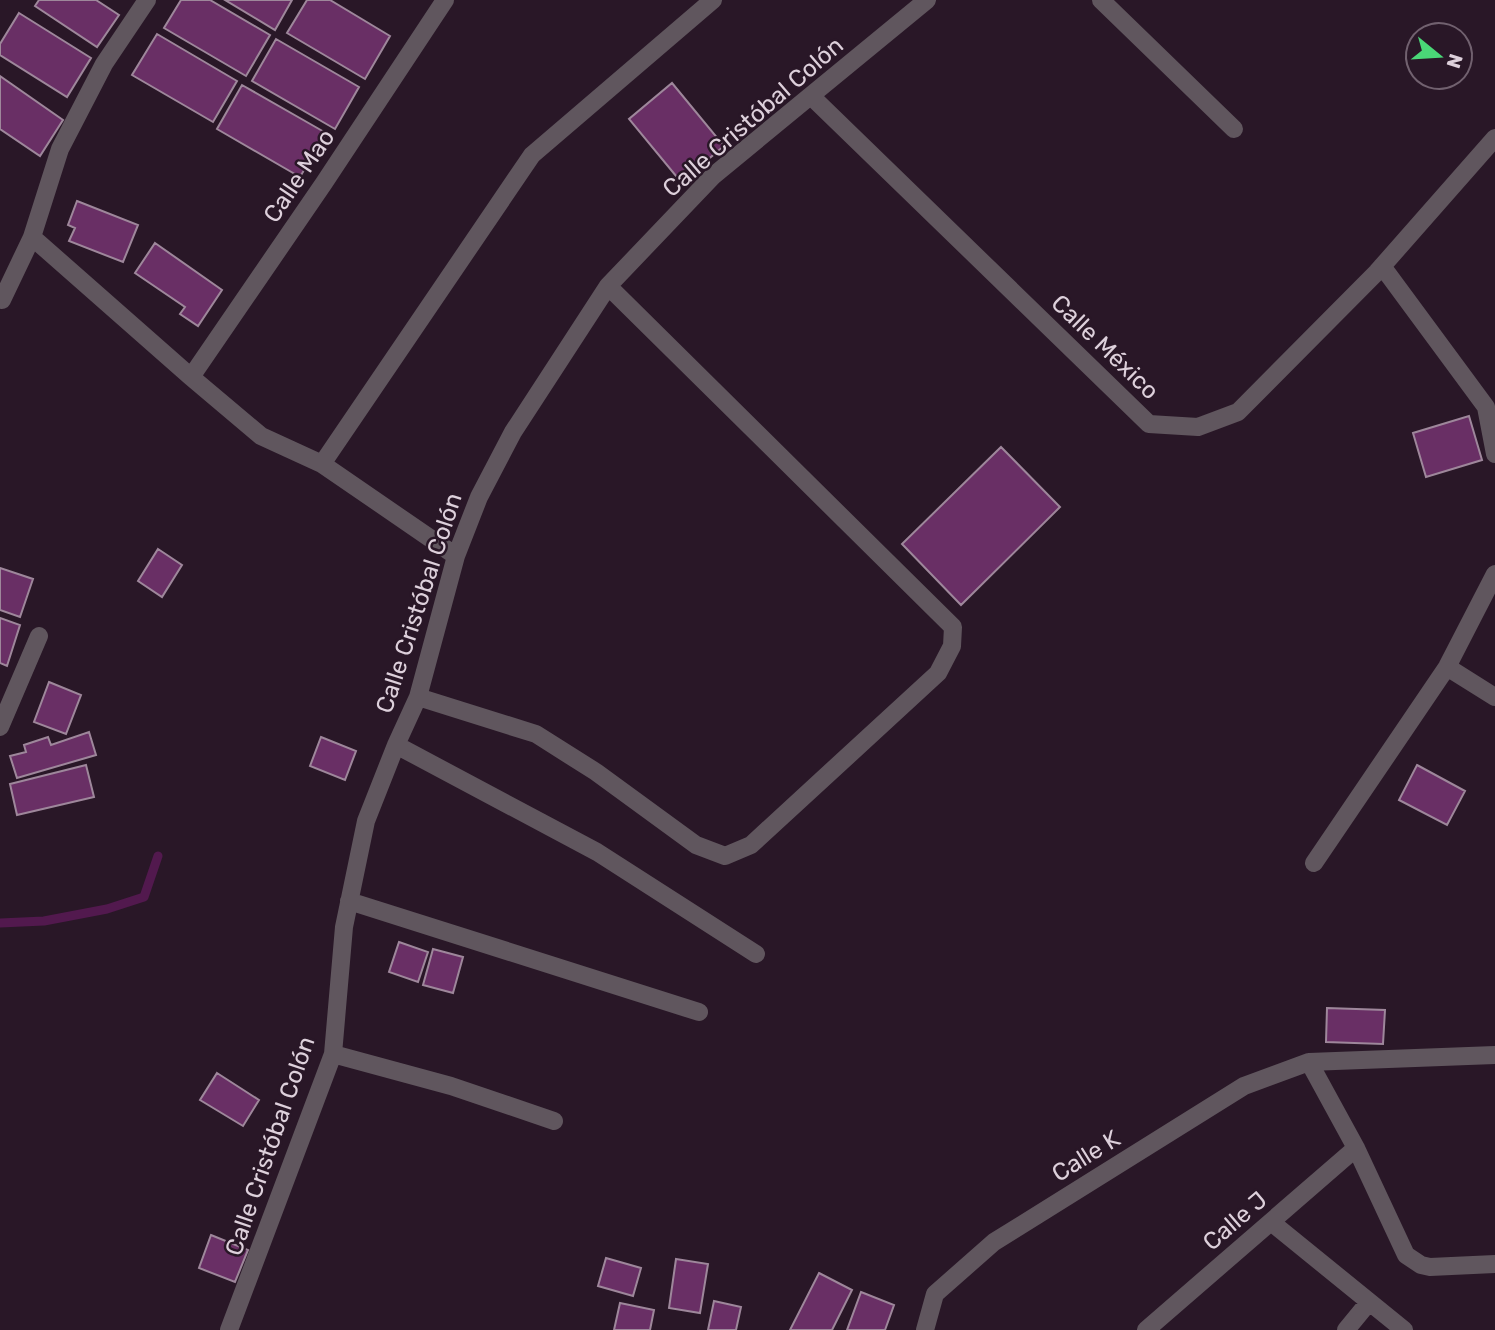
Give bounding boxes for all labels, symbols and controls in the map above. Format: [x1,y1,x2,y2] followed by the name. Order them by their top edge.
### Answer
[1404,21,1474,91] north arrow
[657,31,849,203] street label: Calle Cristóbal Colón
[1442,51,1468,71] text: N
[258,124,340,228] street label: Calle Mao
[1046,289,1164,405] street label: Calle México
[370,489,468,717] street label: Calle Cristóbal Colón
[219,1033,321,1259] street label: Calle Cristóbal Colón
[1047,1124,1126,1188] street label: Calle K
[1197,1186,1273,1256] street label: Calle J

